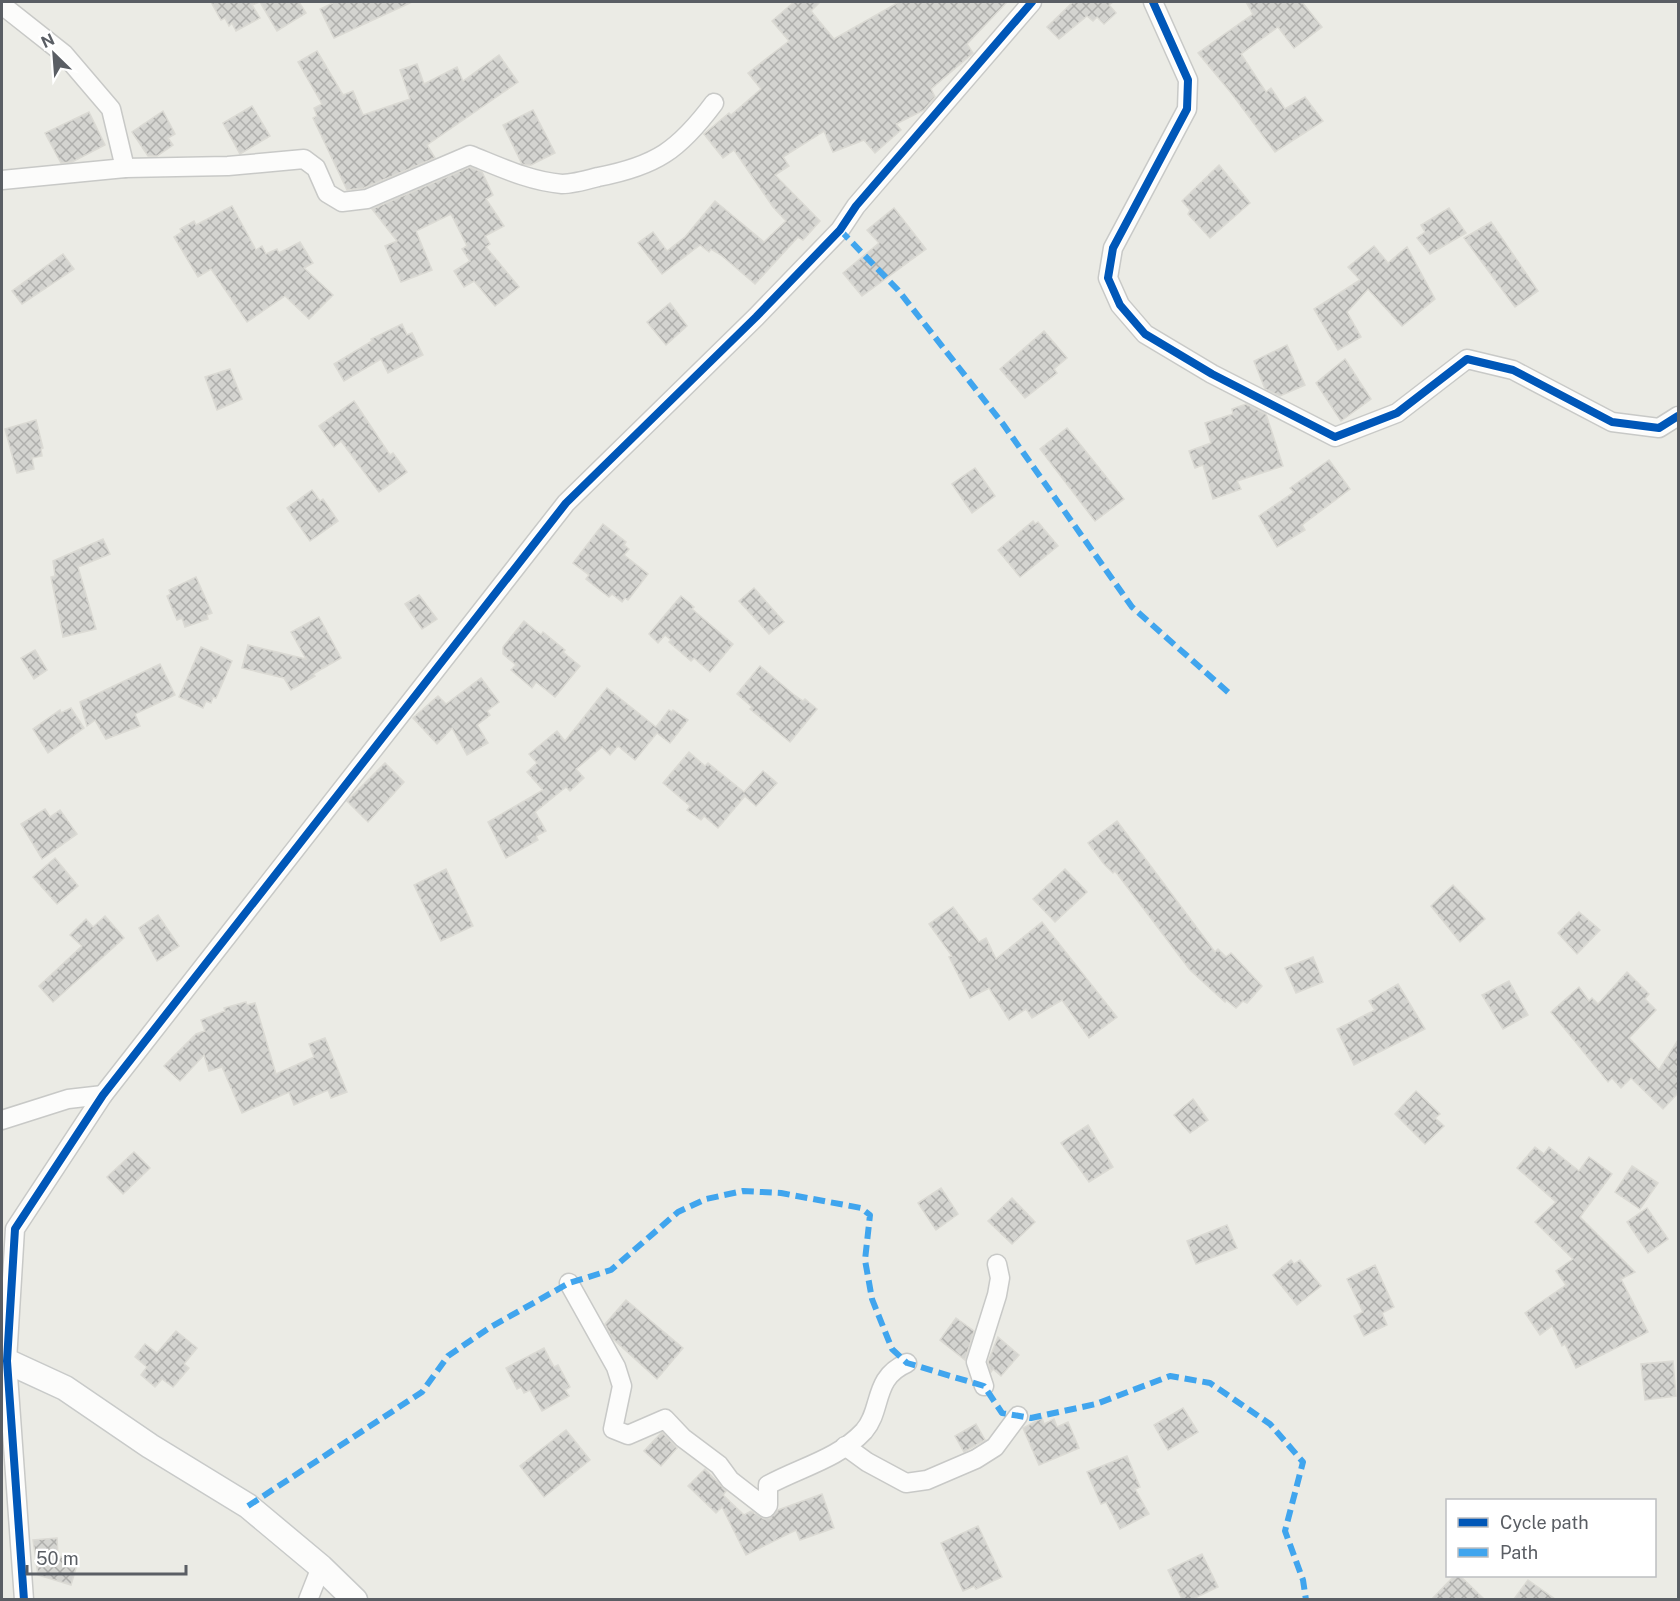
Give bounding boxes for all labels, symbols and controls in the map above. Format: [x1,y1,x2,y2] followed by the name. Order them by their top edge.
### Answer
[24,24,84,84] north arrow
[38,30,58,52] text: N
[1446,1499,1656,1577] legend
[1500,1512,1589,1533] text: Cycle path
[27,1538,186,1576] scale bar
[1500,1542,1538,1563] text: Path
[36,1548,79,1569] text: 50 m

